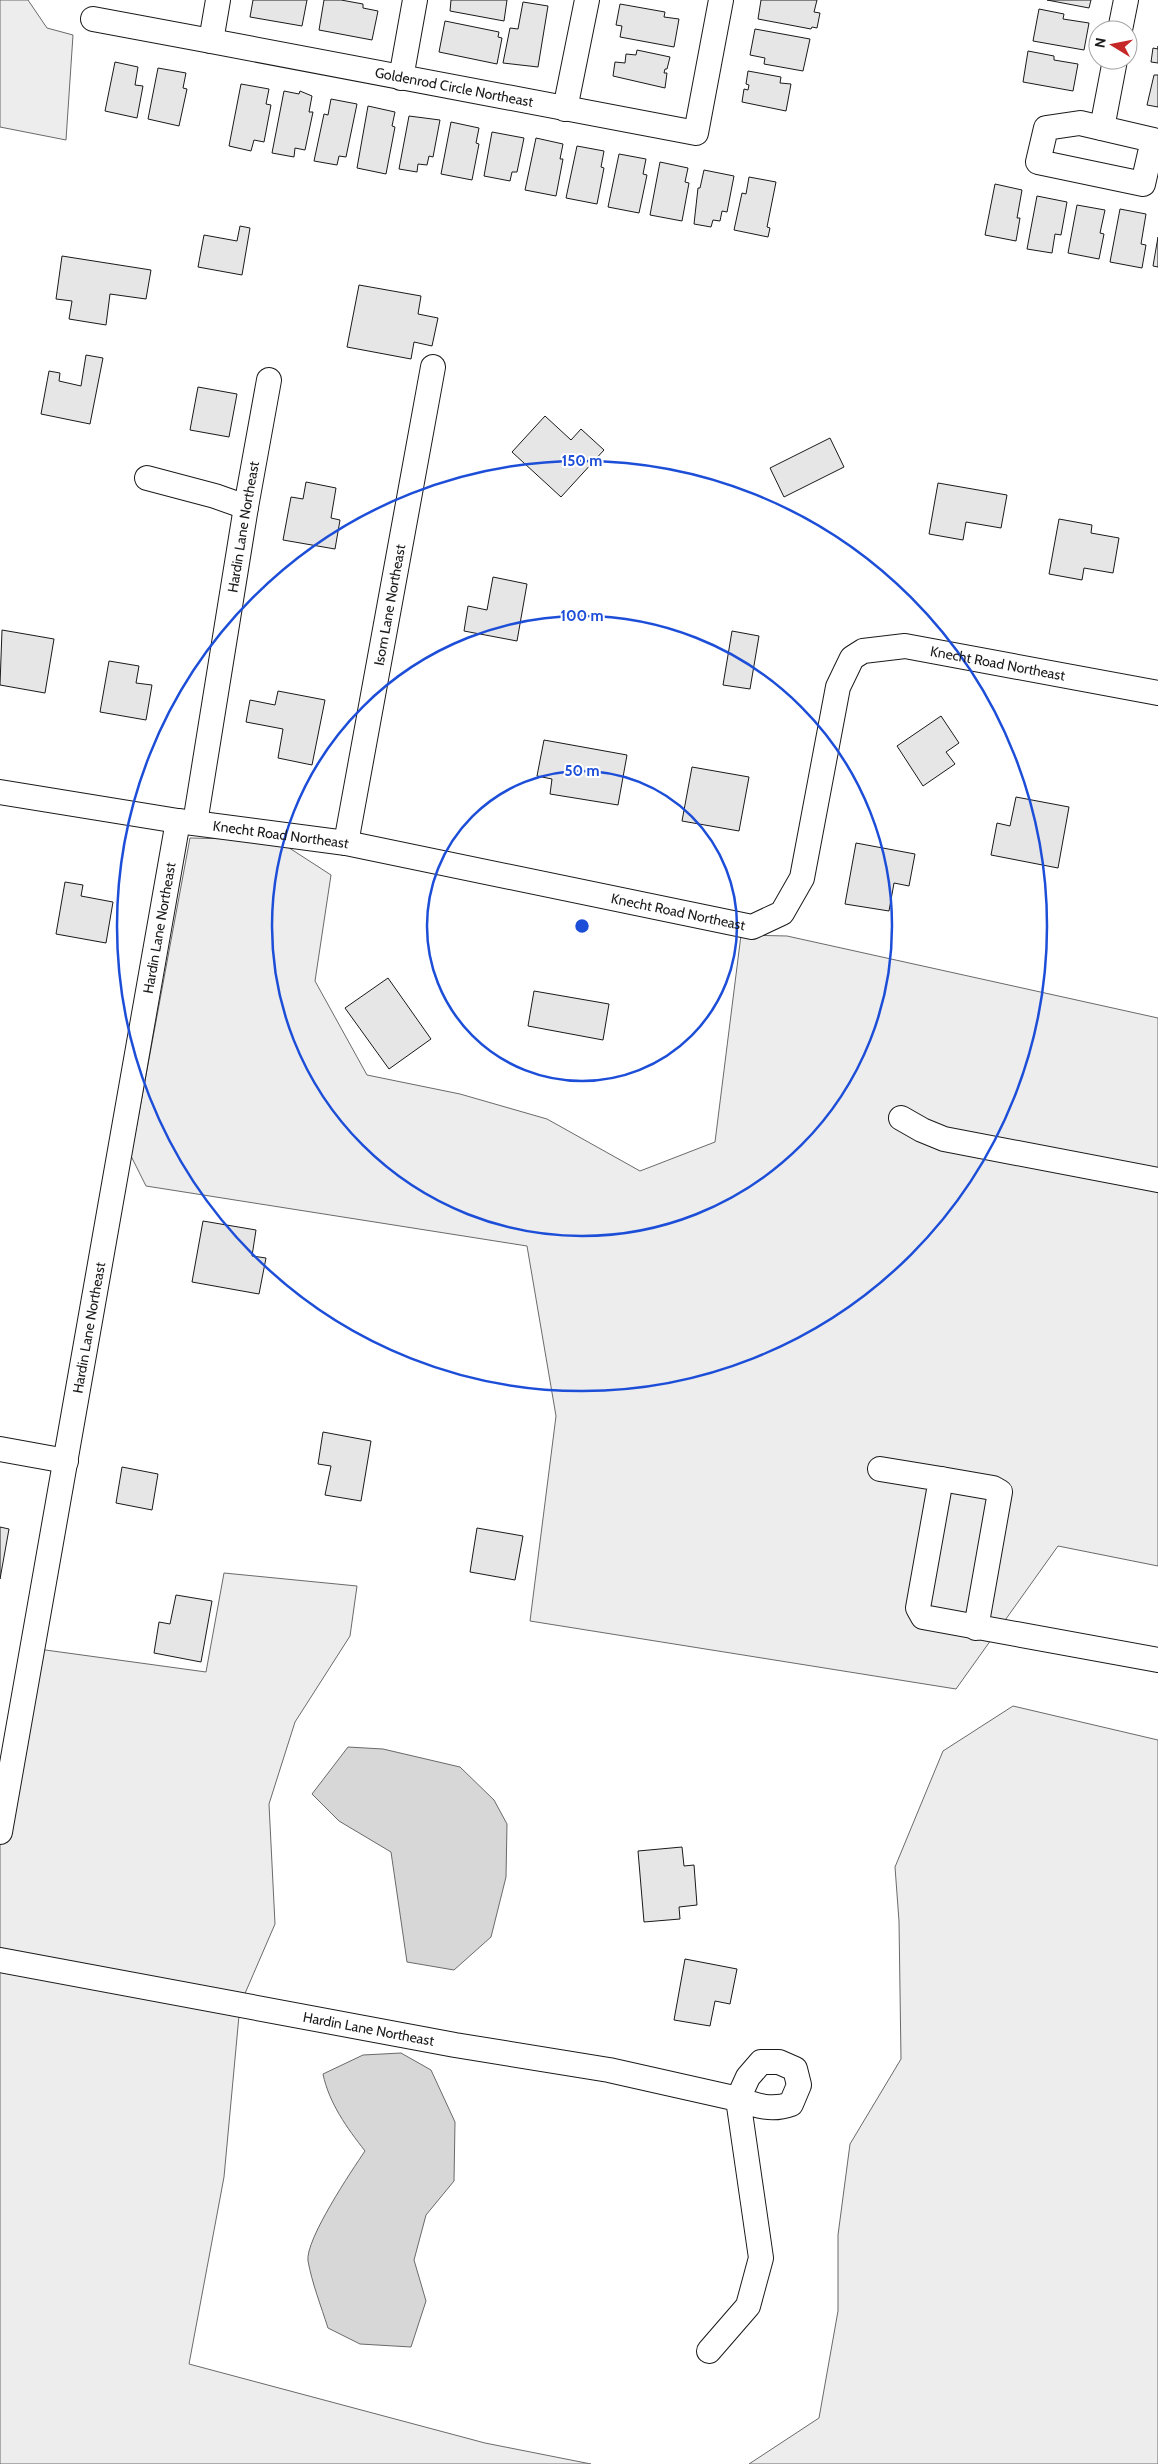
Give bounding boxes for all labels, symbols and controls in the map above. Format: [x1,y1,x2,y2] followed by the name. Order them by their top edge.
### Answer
[1088,20,1138,70] north arrow
[1090,36,1110,49] text: N
[373,63,535,111] street label: Goldenrod Circle Northeast
[562,452,602,470] text: 150 m
[223,459,263,594] street label: Hardin Lane Northeast
[370,543,409,667] street label: Isom Lane Northeast
[560,607,604,625] text: 100 m
[929,642,1067,685] street label: Knecht Road Northeast
[564,762,600,780] text: 50 m
[212,817,351,852] street label: Knecht Road Northeast
[139,861,180,995] street label: Hardin Lane Northeast
[609,889,747,934] street label: Knecht Road Northeast
[573,917,591,935] centre of rings
[68,1260,109,1395] street label: Hardin Lane Northeast
[302,2008,436,2050] street label: Hardin Lane Northeast

